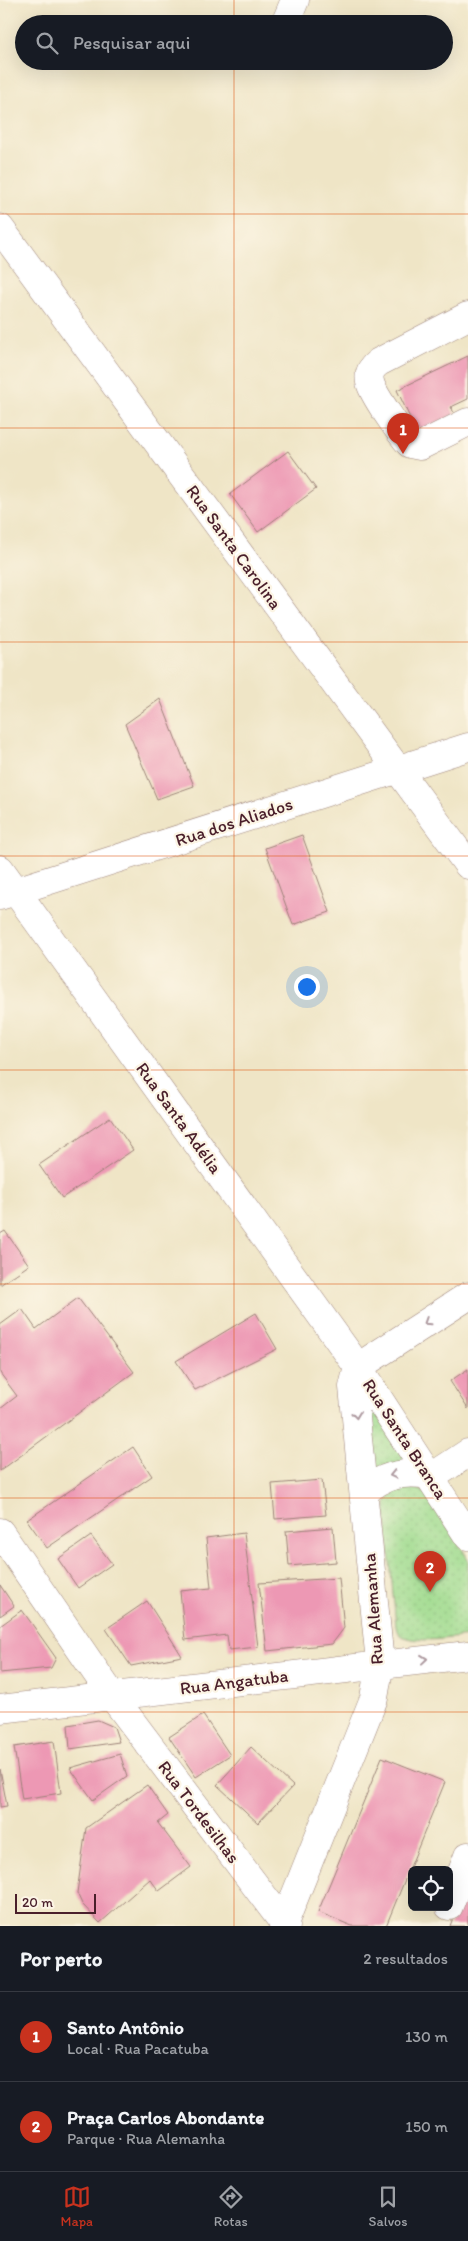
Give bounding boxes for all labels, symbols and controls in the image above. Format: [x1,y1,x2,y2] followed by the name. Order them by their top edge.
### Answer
[15,15,453,70] search box
[33,29,61,57] icon: search
[73,31,190,54] text: Pesquisar aqui
[387,413,419,454] pin: 1
[181,481,287,614] street label: Rua Santa Carolina
[173,793,295,851] street label: Rua dos Aliados
[294,974,320,1000] your location
[131,1058,227,1179] street label: Rua Santa Adélia
[423,1316,433,1325] one-way arrow
[358,1375,452,1504] street label: Rua Santa Branca
[350,1411,361,1419] one-way arrow
[390,1470,398,1480] one-way arrow
[414,1551,446,1592] pin: 2
[358,1552,388,1665] street label: Rua Alemanha
[420,1654,428,1665] one-way arrow
[179,1664,289,1700] street label: Rua Angatuba
[153,1756,245,1868] street label: Rua Tordesilhas
[408,1866,453,1911] map controls
[408,1866,453,1911] button: locate
[15,1891,96,1914] scale bar
[22,1894,53,1911] text: 20 m
[20,1946,102,1971] text: Por perto
[363,1949,448,1968] text: 2 resultados
[67,2016,184,2039] text: Santo Antônio
[32,2027,40,2046] text: 1
[405,2027,448,2046] text: 130 m
[67,2039,209,2058] text: Local · Rua Pacatuba
[67,2106,264,2129] text: Praça Carlos Abondante
[32,2117,40,2136] text: 2
[405,2117,448,2136] text: 150 m
[67,2129,225,2148] text: Parque · Rua Alemanha
[60,2183,93,2230] tab: Mapa
[214,2183,248,2230] tab: Rotas
[369,2183,408,2230] tab: Salvos

